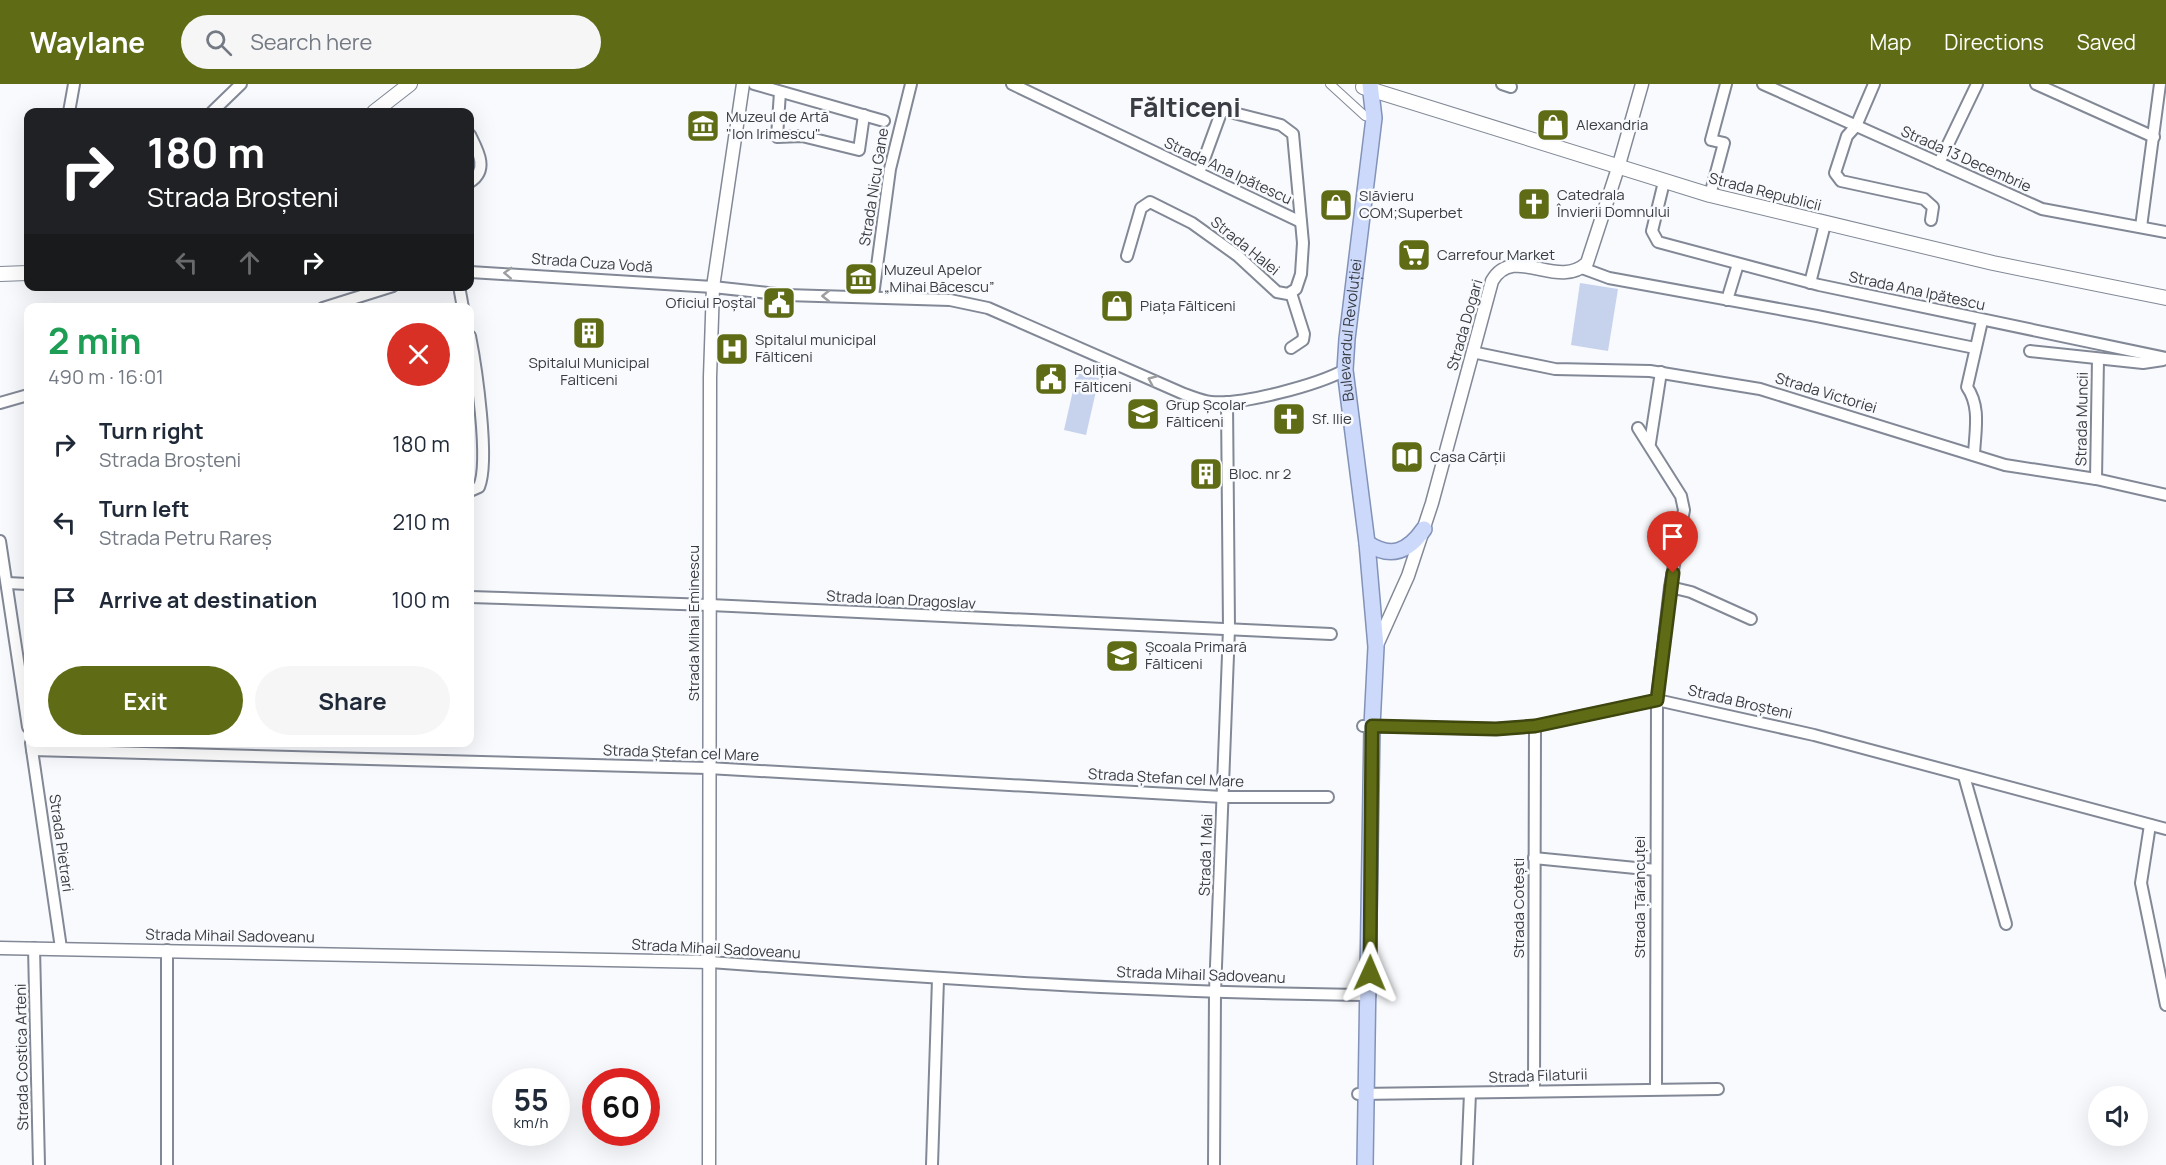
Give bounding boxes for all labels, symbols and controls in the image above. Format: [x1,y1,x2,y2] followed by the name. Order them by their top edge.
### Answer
[181,15,601,69] search box
[30,23,145,61] text: Waylane
[202,26,235,59] icon: search
[250,27,372,57] text: Search here
[1870,28,1911,56] text: Map
[1944,28,2044,56] text: Directions
[2077,28,2136,56] text: Saved
[1129,88,1241,125] district label: Fălticeni
[726,106,829,144] place label: Muzeul de Artă "Ion Irimescu"
[1535,107,1571,143] shop icon: Alexandria
[685,108,721,144] museum icon: Muzeul de Artă "Ion Irimescu"
[1576,114,1648,135] place label: Alexandria
[1898,120,2035,197] street label: Strada 13 Decembrie
[147,123,265,181] text: 180 m
[854,126,893,248] street label: Strada Nicu Gane
[48,132,126,210] icon: right
[1161,132,1296,209] street label: Strada Ana Ipătescu
[1706,167,1824,216] street label: Strada Republicii
[147,178,339,215] text: Strada Broșteni
[1556,184,1670,222] place label: Catedrala Învierii Domnului
[1359,185,1463,223] place label: Slăvieru COM;Superbet
[1516,186,1552,222] church icon: Catedrala Învierii Domnului
[1318,187,1354,223] shop icon: Slăvieru COM;Superbet
[1206,211,1284,280] street label: Strada Halei
[1396,237,1432,273] supermarket icon: Carrefour Market
[1437,244,1555,265] place label: Carrefour Market
[170,246,203,279] icon: left
[233,246,266,279] icon: ahead
[296,246,329,279] icon: right
[531,248,653,277] street label: Strada Cuza Vodă
[1334,257,1367,403] street label: Bulevardul Revoluției
[884,259,995,297] place label: Muzeul Apelor „Mihai Băcescu”
[843,261,879,297] museum icon: Muzeul Apelor „Mihai Băcescu”
[1847,266,1987,315] street label: Strada Ana Ipătescu
[503,267,512,279] one-way arrow
[1441,277,1488,373] street label: Strada Dogari
[761,285,797,321] public building icon: Oficiul Poștal
[1099,288,1135,324] shop icon: Piața Fălticeni
[822,290,831,302] one-way arrow
[666,292,756,313] place label: Oficiul Poștal
[1140,295,1236,316] place label: Piața Fălticeni
[571,315,607,351] building icon: Spitalul Municipal Falticeni
[48,316,142,365] text: 2 min
[387,323,450,386] button: close
[755,329,876,367] place label: Spitalul municipal Fălticeni
[714,331,750,367] hospital icon: Spitalul municipal Fălticeni
[528,352,650,390] place label: Spitalul Municipal Falticeni
[1074,359,1132,397] place label: Poliția Fălticeni
[1033,361,1069,397] public building icon: Poliția Fălticeni
[48,363,164,390] text: 490 m · 16:01
[1773,367,1880,418] street label: Strada Victoriei
[2070,372,2093,466] street label: Strada Muncii
[1148,375,1159,387] one-way arrow
[1166,394,1247,432] place label: Grup Școlar Fălticeni
[1125,396,1161,432] school or university icon: Grup Școlar Fălticeni
[1271,401,1307,437] church icon: Sf. Ilie
[1312,408,1352,429] place label: Sf. Ilie
[99,416,204,446] text: Turn right
[48,428,81,461] icon: right
[392,429,450,459] text: 180 m
[1389,439,1425,475] library icon: Casa Cărții
[99,446,241,473] text: Strada Broșteni
[1430,446,1506,467] place label: Casa Cărții
[1188,456,1224,492] building icon: Bloc. nr 2
[1229,463,1291,484] place label: Bloc. nr 2
[99,494,189,524] text: Turn left
[48,506,81,539] icon: left
[392,507,450,537] text: 210 m
[1647,511,1698,573] pin
[1656,520,1689,553] icon: arrive
[99,524,272,551] text: Strada Petru Rareș
[683,545,704,701] street label: Strada Mihai Eminescu
[48,584,81,617] icon: arrive
[99,585,317,615] text: Arrive at destination
[392,585,450,615] text: 100 m
[826,585,977,614] street label: Strada Ioan Dragoslav
[1145,636,1247,674] place label: Școala Primară Fălticeni
[1104,638,1140,674] school or university icon: Școala Primară Fălticeni
[48,666,243,735] button: Exit
[255,666,450,735] button: Share
[1686,679,1794,724] street label: Strada Broșteni
[603,739,760,766] street label: Strada Ștefan cel Mare
[1087,763,1245,792] street label: Strada Ștefan cel Mare
[44,793,79,893] street label: Strada Pietrari
[1194,814,1217,896] street label: Strada 1 Mai
[1629,836,1650,958] street label: Strada Țărăncuței
[1508,858,1529,958] street label: Strada Cotești
[145,924,315,947] street label: Strada Mihail Sadoveanu
[631,934,801,963] street label: Strada Mihail Sadoveanu
[1338,941,1402,1005] position arrow
[1116,961,1286,988] street label: Strada Mihail Sadoveanu
[10,983,33,1131] street label: Strada Costica Arteni
[1488,1063,1588,1088] street label: Strada Filaturii
[582,1068,660,1146] speed limit sign: 60
[513,1079,549,1120] text: 55
[2088,1086,2148,1146] map controls
[2088,1086,2148,1146] button: sound
[514,1112,548,1133] text: km/h

